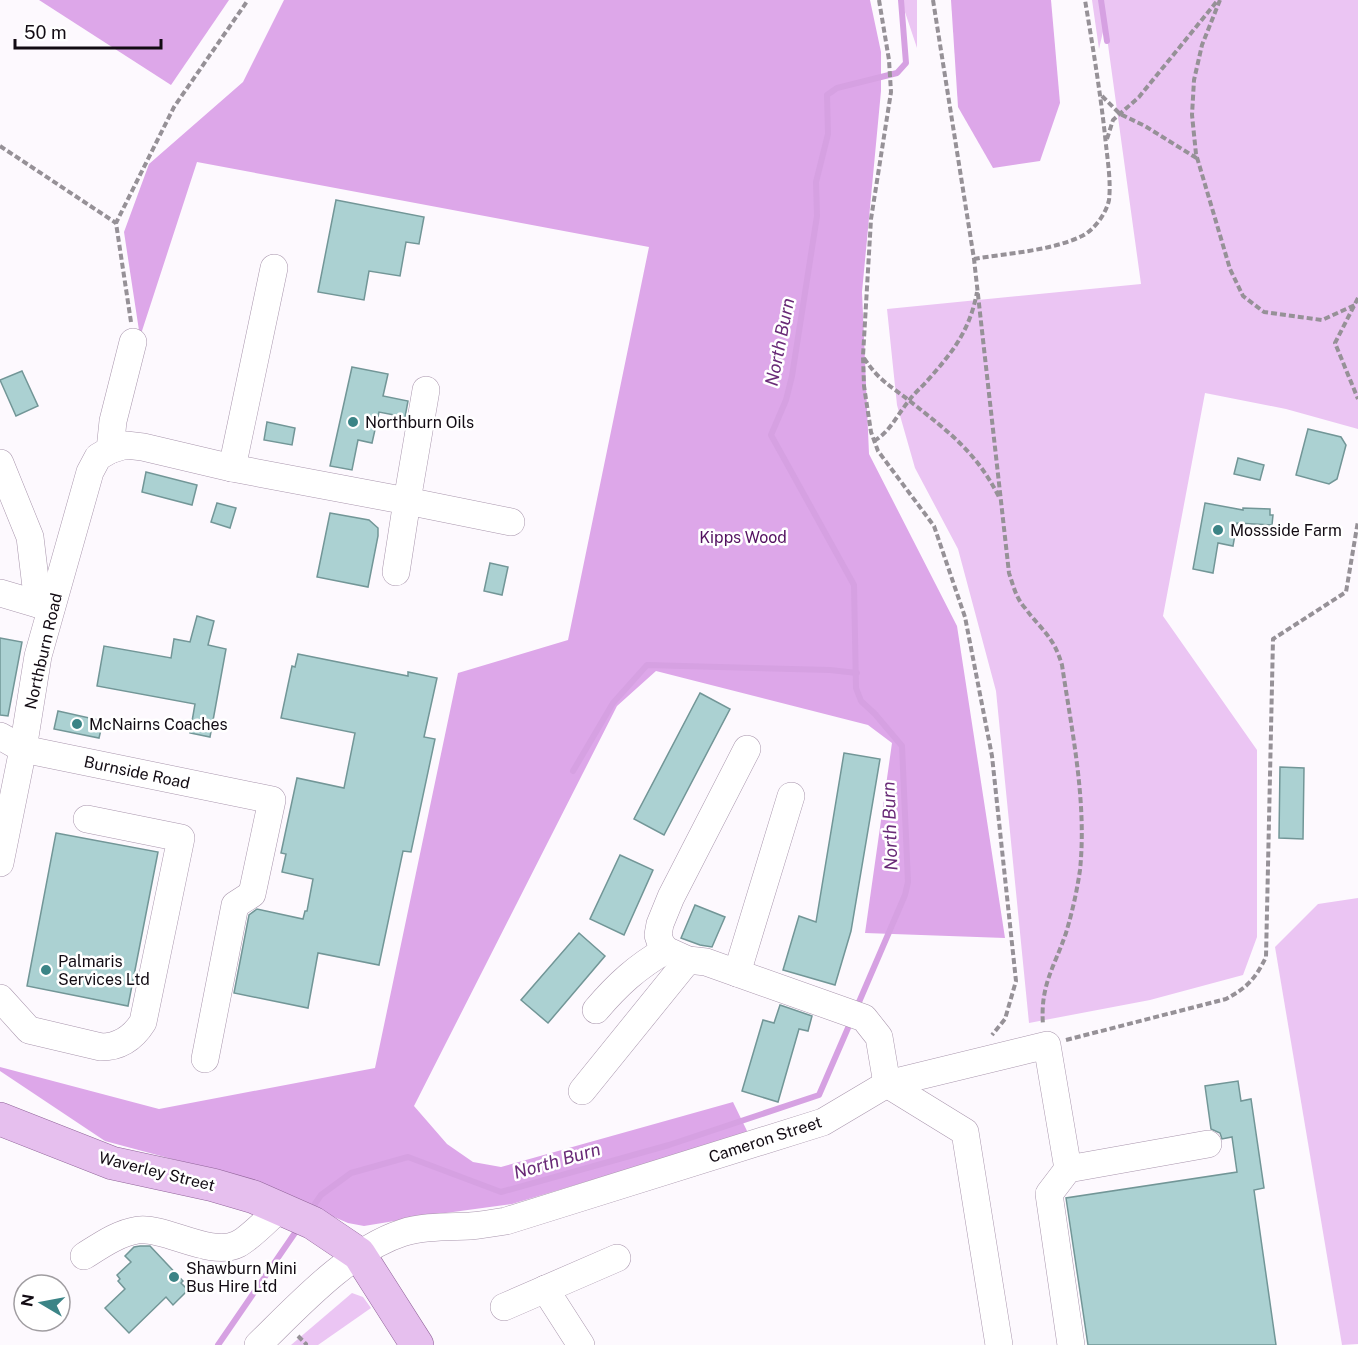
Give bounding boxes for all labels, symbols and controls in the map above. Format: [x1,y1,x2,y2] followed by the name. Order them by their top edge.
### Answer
[15,12,160,50] scale bar
[24,22,67,43] text: 50 m
[761,296,798,388] water label: North Burn
[365,413,474,432] place label: Northburn Oils
[346,415,360,429] marker: Northburn Oils
[1230,521,1342,540] place label: Mossside Farm
[1211,523,1225,537] marker: Mossside Farm
[699,528,787,547] park label: Kipps Wood
[21,591,66,711] street label: Northburn Road
[89,715,228,734] place label: McNairns Coaches
[70,717,84,731] marker: McNairns Coaches
[82,752,192,793] street label: Burnside Road
[877,781,902,871] water label: North Burn
[58,952,150,989] place label: Palmaris Services Ltd
[39,963,53,977] marker: Palmaris Services Ltd
[706,1112,824,1167] street label: Cameron Street
[511,1138,603,1183] water label: North Burn
[97,1148,217,1195] street label: Waverley Street
[186,1259,297,1296] place label: Shawburn Mini Bus Hire Ltd
[167,1270,181,1284] marker: Shawburn Mini Bus Hire Ltd
[12,1273,72,1333] north arrow
[17,1293,38,1308] text: N

